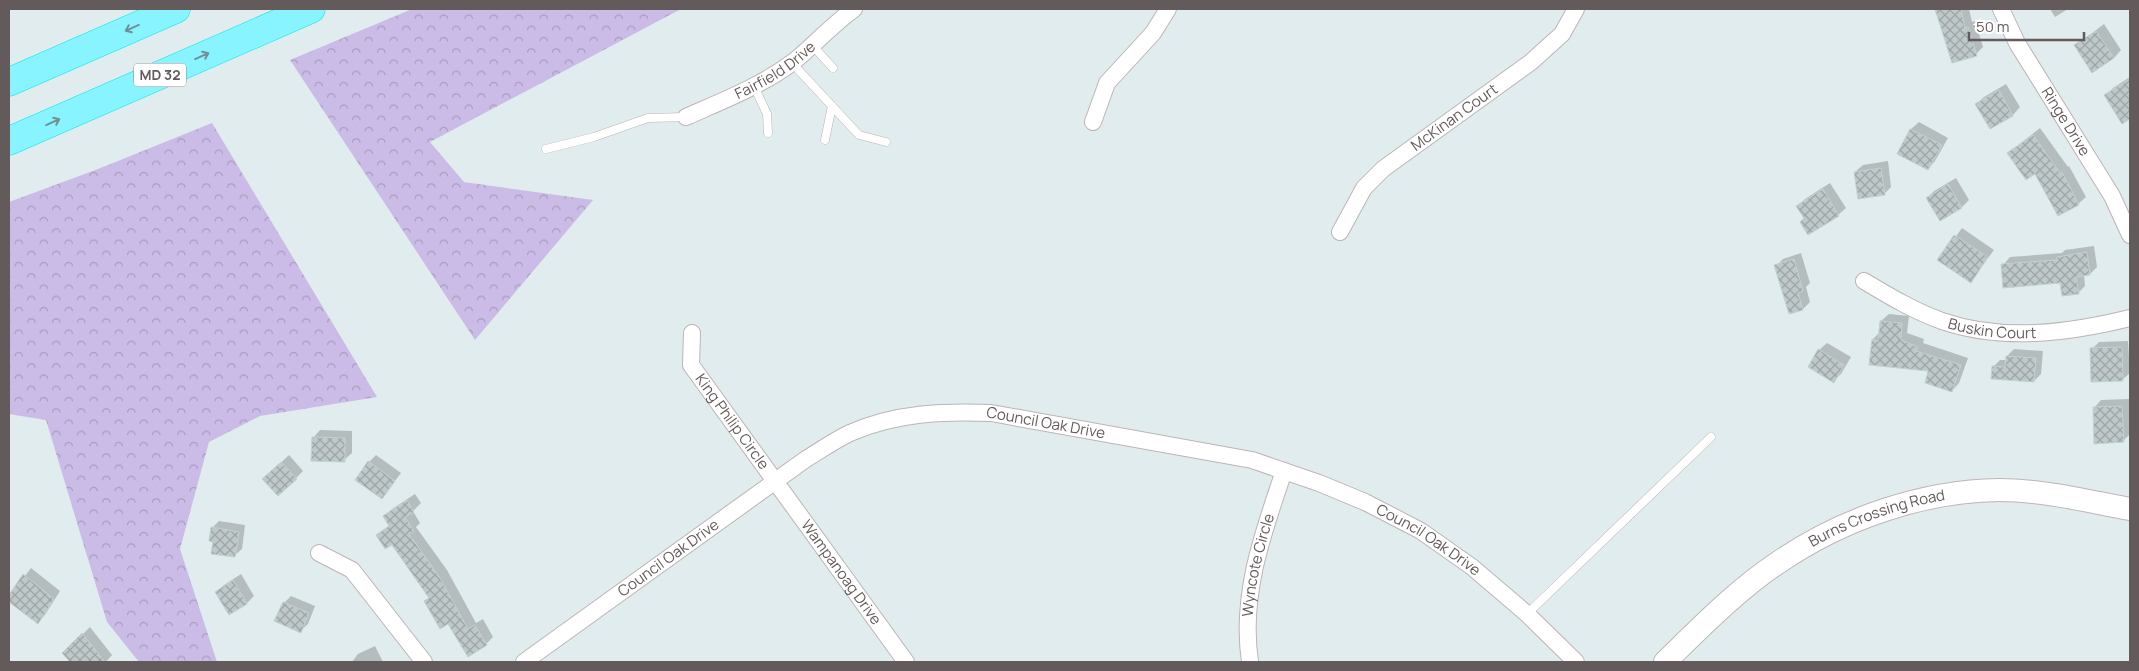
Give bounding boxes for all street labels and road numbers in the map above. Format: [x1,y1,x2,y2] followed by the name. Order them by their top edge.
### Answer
[731,36,820,104] street label: Fairfield Drive
[134,64,186,86] road number: MD 32
[1406,78,1502,156] street label: McKinan Court
[2037,83,2096,160] street label: Ringe Drive
[1946,313,2037,343] street label: Buskin Court
[691,369,774,474] street label: King Philip Circle
[985,401,1107,443] street label: Council Oak Drive
[1804,484,1946,552] street label: Burns Crossing Road
[1373,499,1486,580] street label: Council Oak Drive
[1237,511,1279,617] street label: Wyncote Circle
[613,514,723,601] street label: Council Oak Drive
[796,515,887,629] street label: Wampanoag Drive

